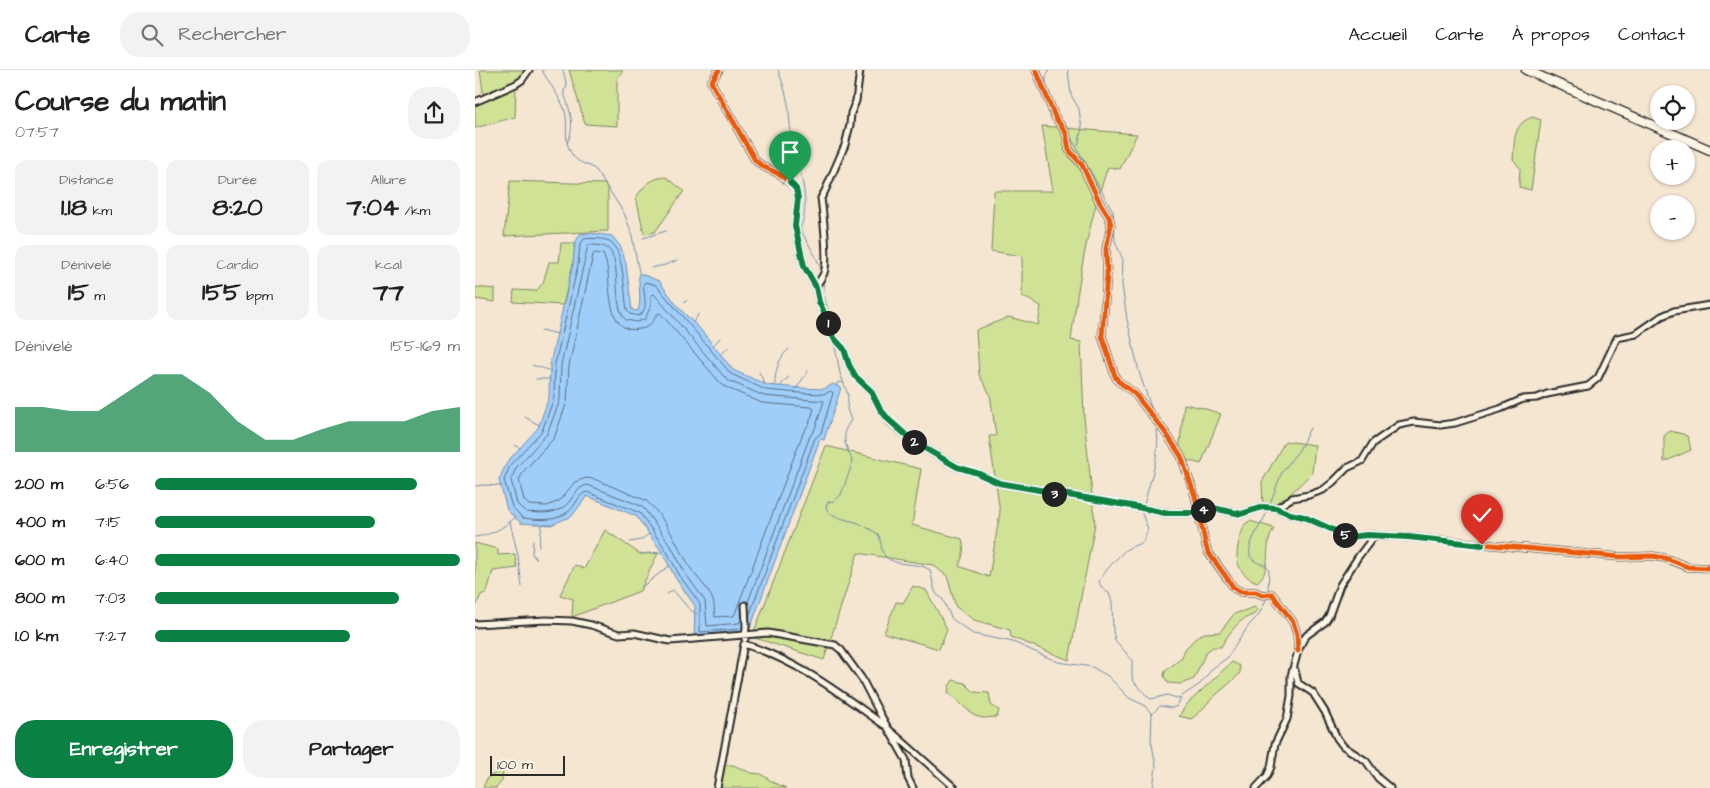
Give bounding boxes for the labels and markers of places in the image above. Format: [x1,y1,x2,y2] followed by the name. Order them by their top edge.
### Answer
[769,131,811,182] pin
[815,310,841,336] pin: 1
[901,430,927,454] pin: 2
[1041,482,1067,506] pin: 3
[1461,494,1503,545] pin
[1191,498,1215,522] pin: 4
[1333,522,1357,548] pin: 5

